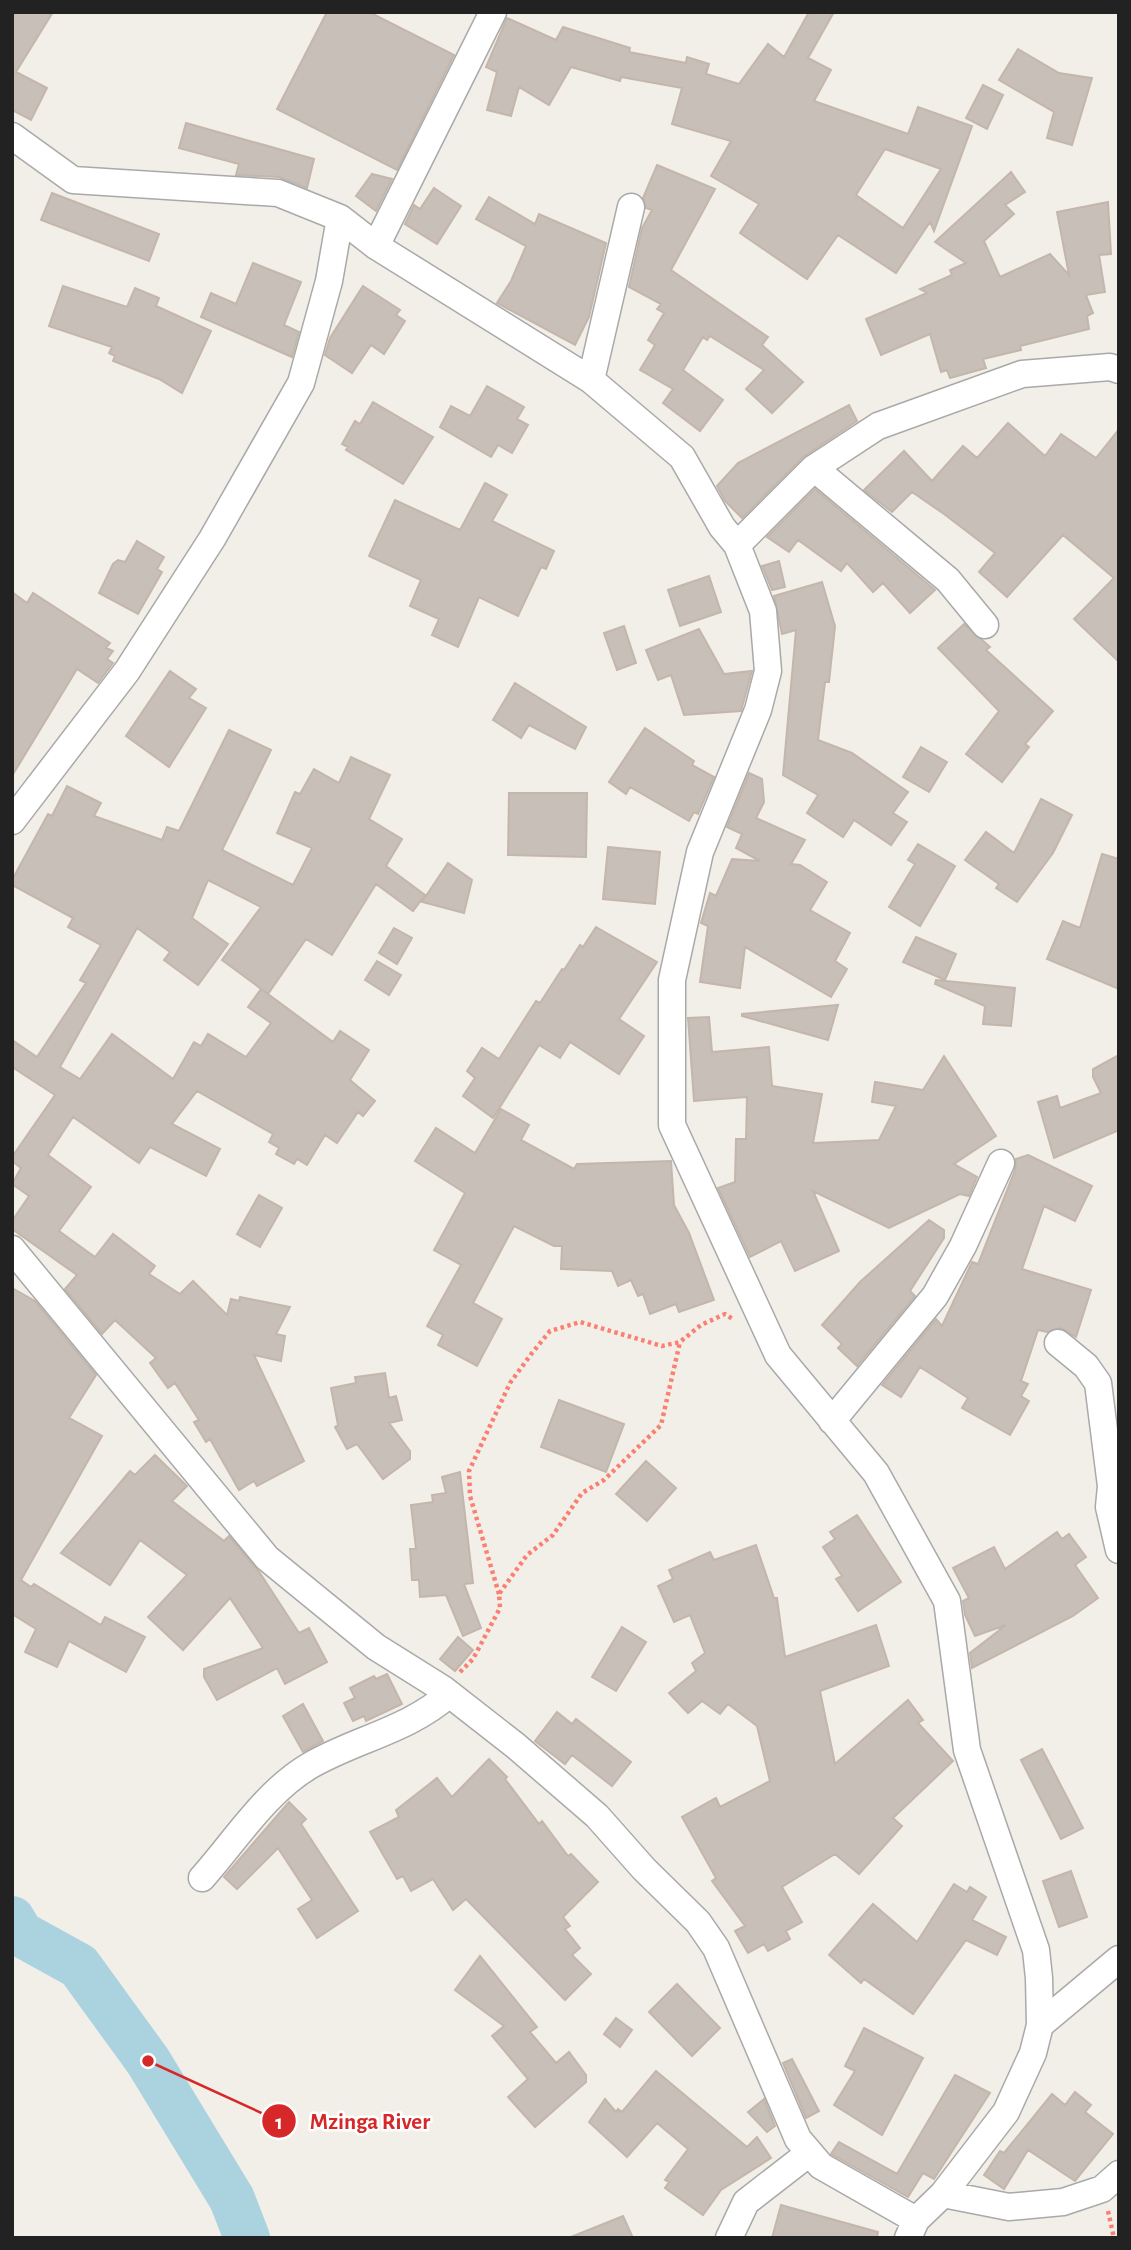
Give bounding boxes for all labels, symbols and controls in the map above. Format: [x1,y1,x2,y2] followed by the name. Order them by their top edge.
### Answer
[261,2099,445,2143] callout: Mzinga River
[310,2111,430,2134] text: Mzinga River
[275,2112,283,2133] text: 1

